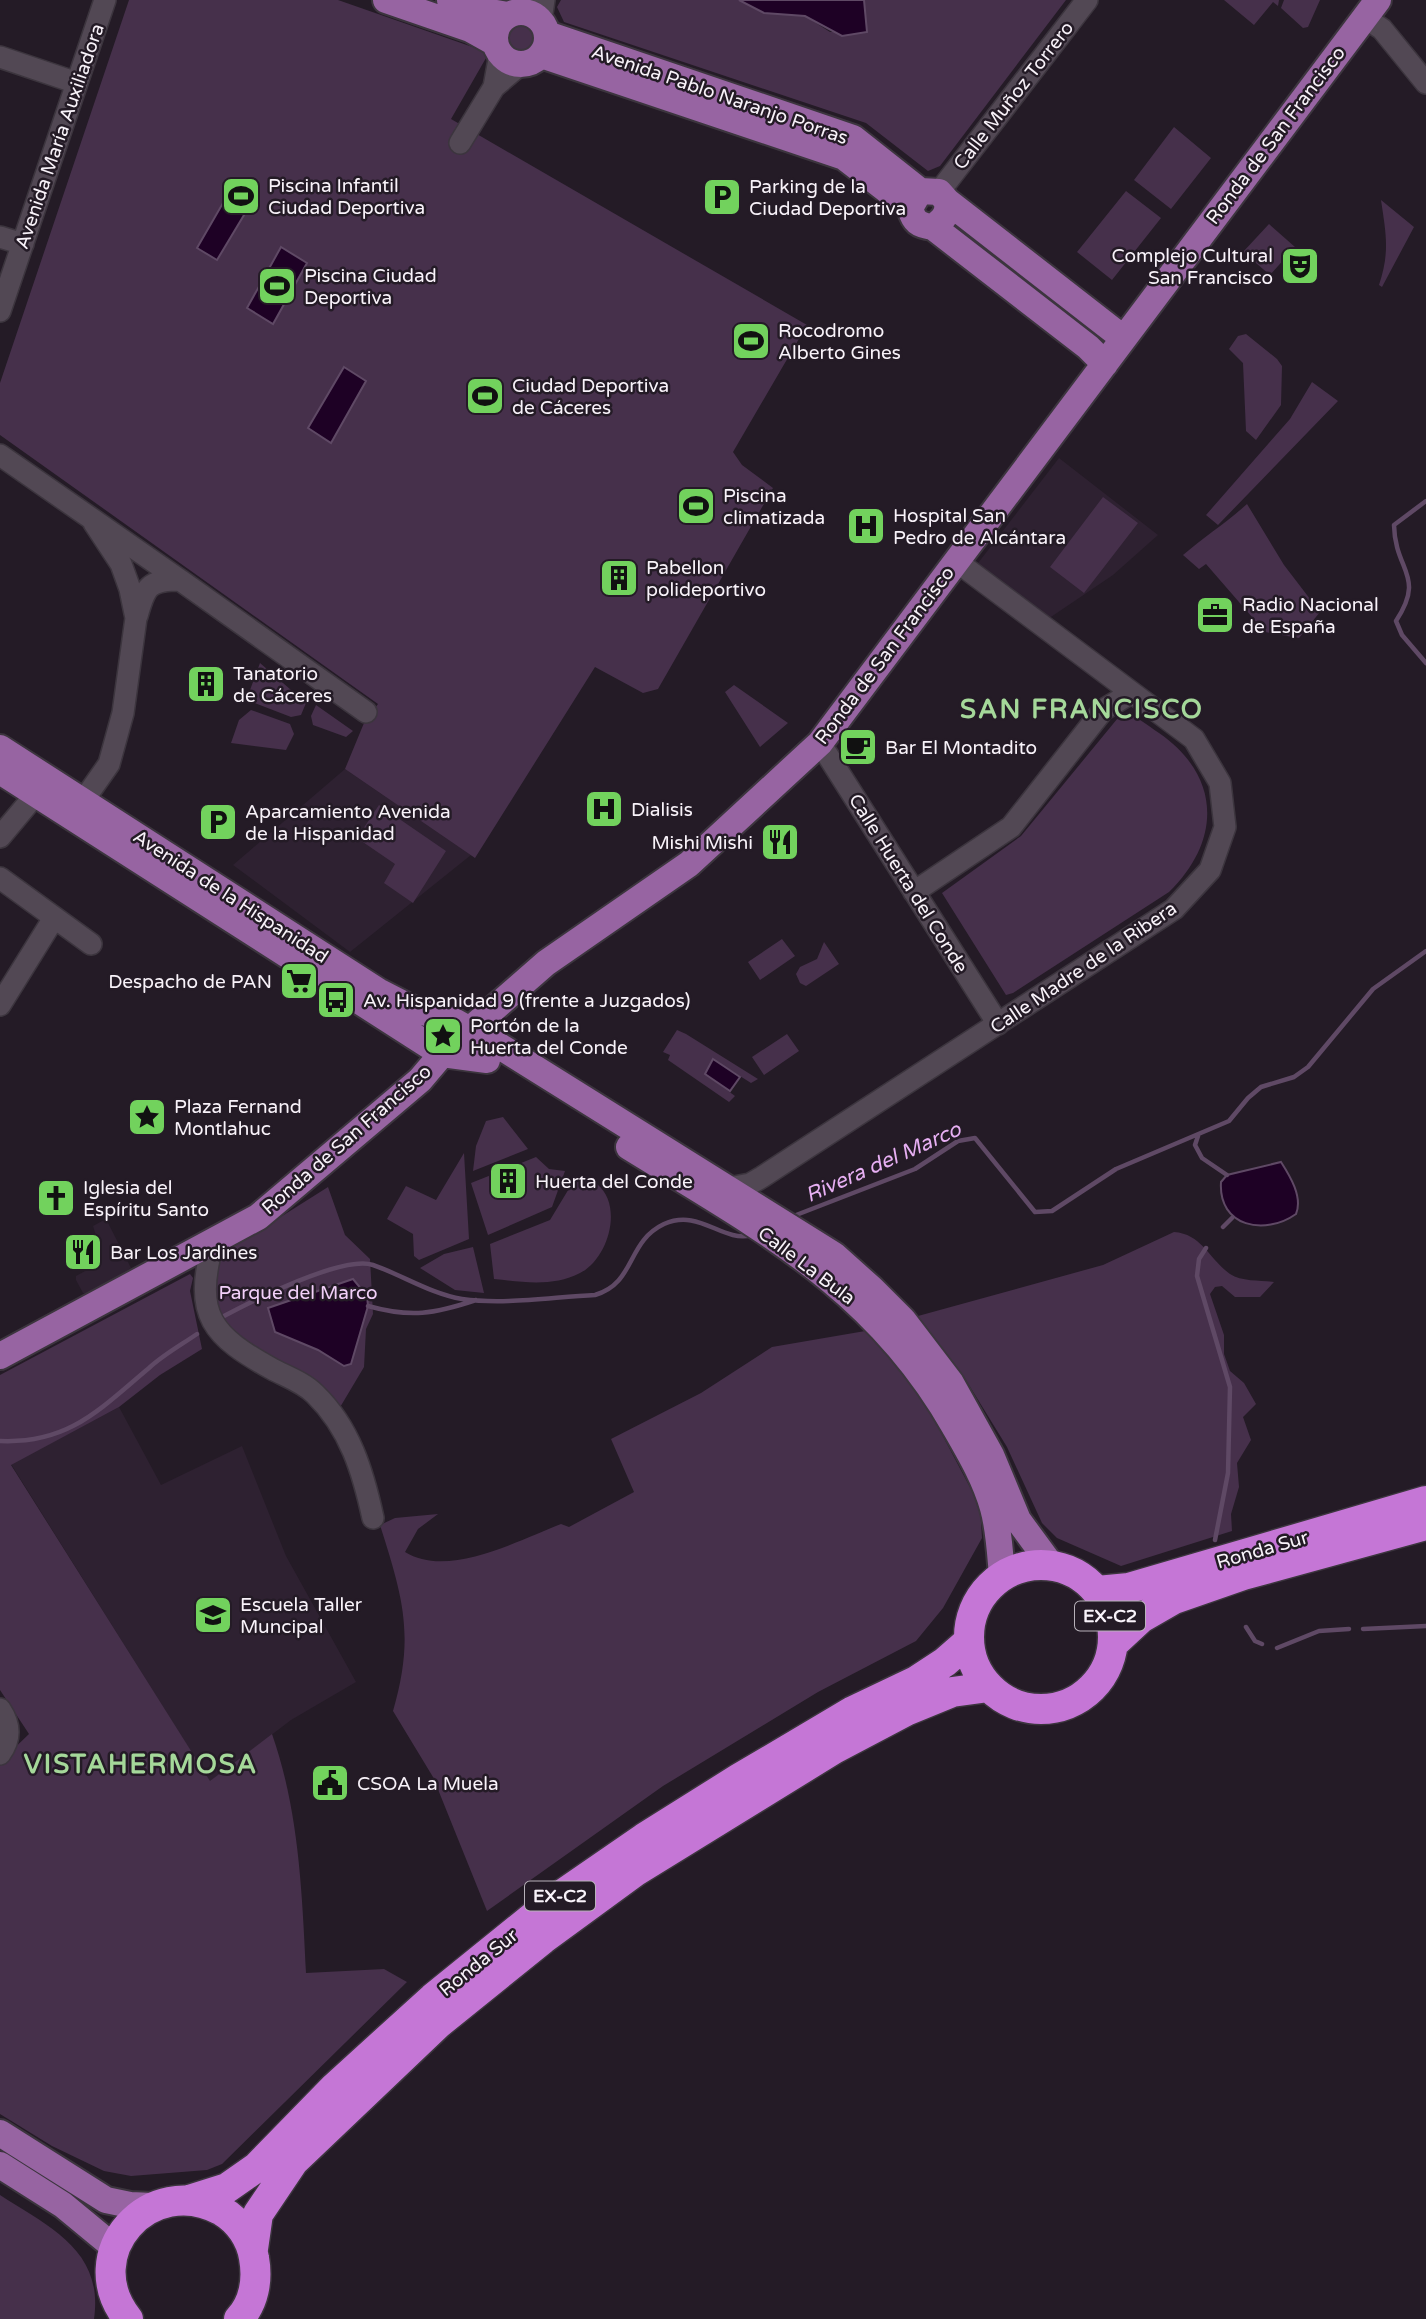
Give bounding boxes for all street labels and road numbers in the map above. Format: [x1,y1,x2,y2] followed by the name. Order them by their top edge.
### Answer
[949,17,1078,174] street label: Calle Muñoz Torrero
[11,21,109,252] street label: Avenida María Auxiliadora
[589,41,851,149] street label: Avenida Pablo Naranjo Porras
[1202,42,1350,229] street label: Ronda de San Francisco
[811,562,959,749] street label: Ronda de San Francisco
[844,790,972,977] street label: Calle Huerta del Conde
[129,826,332,968] street label: Avenida de la Hispanidad
[986,897,1181,1038] street label: Calle Madre de la Ribera
[258,1060,436,1219] street label: Ronda de San Francisco
[754,1222,859,1309] street label: Calle La Bula
[1214,1526,1311,1574] street label: Ronda Sur
[1075,1602,1145,1630] road number: EX-C2
[525,1882,595,1910] road number: EX-C2
[435,1924,523,2001] street label: Ronda Sur

